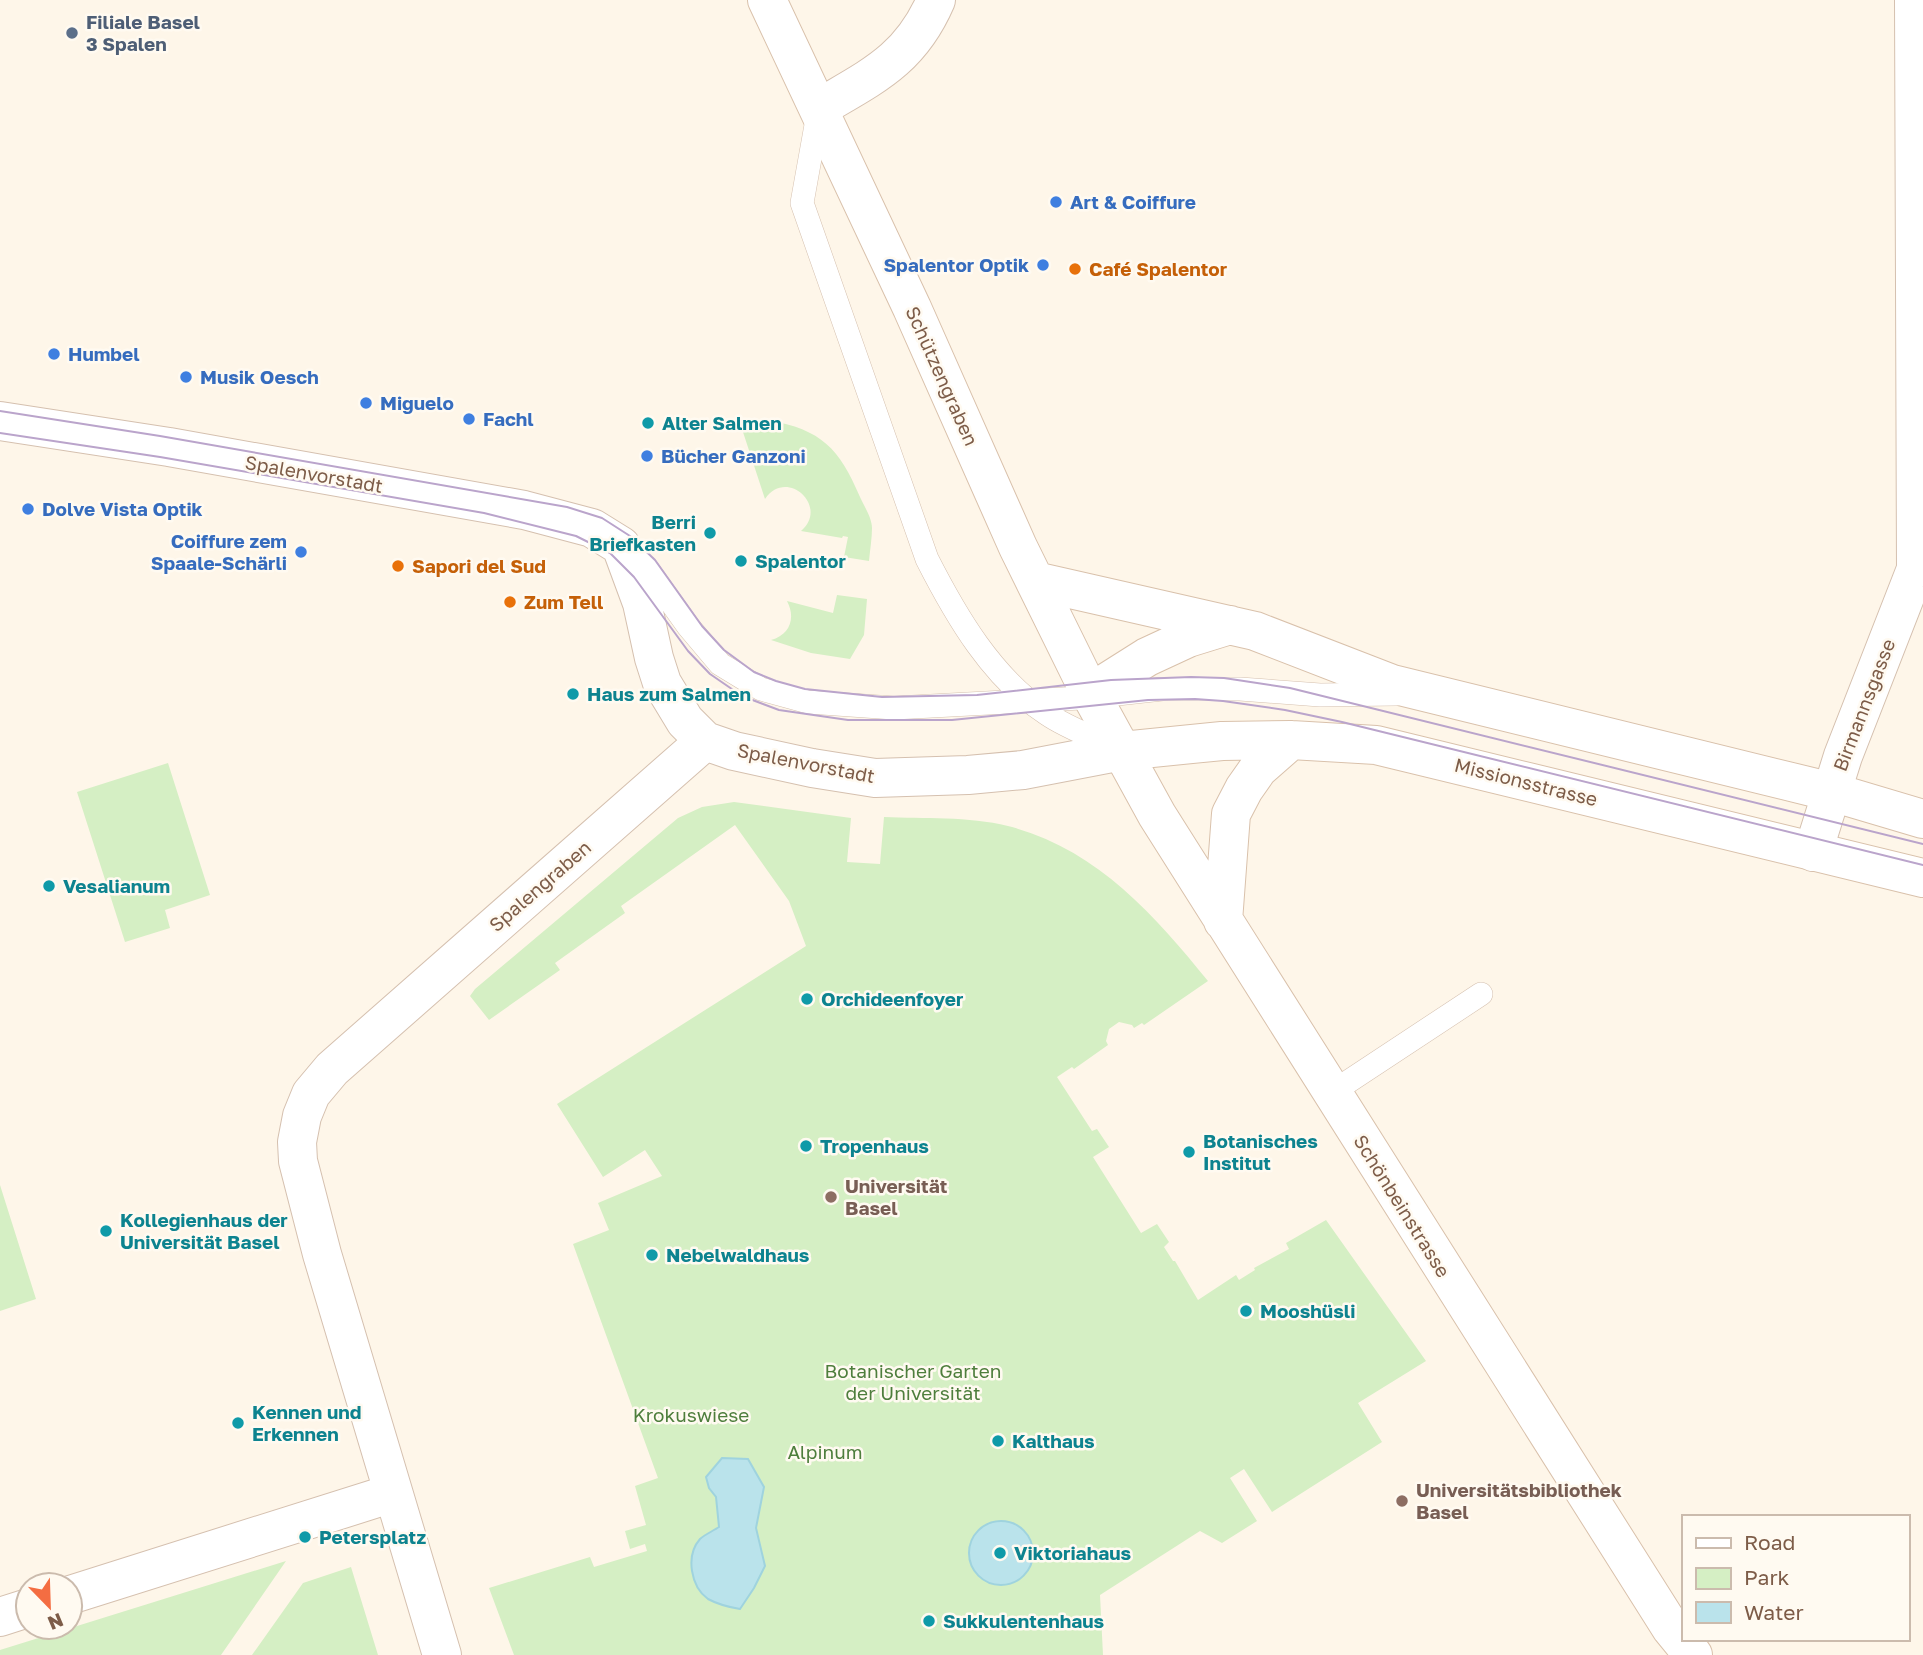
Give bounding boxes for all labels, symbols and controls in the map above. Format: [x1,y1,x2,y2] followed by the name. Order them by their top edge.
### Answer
[86,10,200,55] place label: Filiale Basel 3 Spalen
[64,25,80,41] marker: Filiale Basel 3 Spalen
[1070,190,1196,213] place label: Art & Coiffure
[1048,194,1064,210] marker: Art & Coiffure
[883,253,1029,276] place label: Spalentor Optik
[1035,257,1051,273] marker: Spalentor Optik
[1089,257,1228,280] place label: Café Spalentor
[1067,261,1083,277] marker: Café Spalentor
[901,303,983,449] street label: Schützengraben
[68,342,140,365] place label: Humbel
[46,346,62,362] marker: Humbel
[200,365,319,388] place label: Musik Oesch
[178,369,194,385] marker: Musik Oesch
[380,391,454,414] place label: Miguelo
[358,395,374,411] marker: Miguelo
[483,407,534,430] place label: Fachl
[461,411,477,427] marker: Fachl
[662,411,782,434] place label: Alter Salmen
[640,415,656,431] marker: Alter Salmen
[661,444,806,467] place label: Bücher Ganzoni
[639,448,655,464] marker: Bücher Ganzoni
[243,450,385,497] street label: Spalenvorstadt
[42,497,203,520] place label: Dolve Vista Optik
[20,501,36,517] marker: Dolve Vista Optik
[589,510,696,555] place label: Berri Briefkasten
[702,525,718,541] marker: Berri Briefkasten
[151,529,287,574] place label: Coiffure zem Spaale-Schärli
[293,544,309,560] marker: Coiffure zem Spaale-Schärli
[755,549,846,572] place label: Spalentor
[733,553,749,569] marker: Spalentor
[412,554,546,577] place label: Sapori del Sud
[390,558,406,574] marker: Sapori del Sud
[524,590,603,613] place label: Zum Tell
[502,594,518,610] marker: Zum Tell
[1828,635,1899,774] street label: Birmannsgasse
[587,682,751,705] place label: Haus zum Salmen
[565,686,581,702] marker: Haus zum Salmen
[735,738,877,787] street label: Spalenvorstadt
[1452,753,1600,810] street label: Missionsstrasse
[484,835,595,936] street label: Spalengraben
[63,874,170,897] place label: Vesalianum
[41,878,57,894] marker: Vesalianum
[821,987,964,1010] place label: Orchideenfoyer
[799,991,815,1007] marker: Orchideenfoyer
[1203,1129,1318,1174] place label: Botanisches Institut
[1349,1130,1456,1281] street label: Schönbeinstrasse
[820,1134,929,1157] place label: Tropenhaus
[798,1138,814,1154] marker: Tropenhaus
[1181,1144,1197,1160] marker: Botanisches Institut
[845,1174,948,1219] place label: Universität Basel
[823,1189,839,1205] marker: Universität Basel
[120,1208,288,1253] place label: Kollegienhaus der Universität Basel
[98,1223,114,1239] marker: Kollegienhaus der Universität Basel
[666,1243,810,1266] place label: Nebelwaldhaus
[644,1247,660,1263] marker: Nebelwaldhaus
[1260,1299,1355,1322] place label: Mooshüsli
[1238,1303,1254,1319] marker: Mooshüsli
[825,1359,1001,1404] park label: Botanischer Garten der Universität
[252,1400,362,1445] place label: Kennen und Erkennen
[633,1403,749,1426] park label: Krokuswiese
[230,1415,246,1431] marker: Kennen und Erkennen
[1012,1429,1095,1452] place label: Kalthaus
[990,1433,1006,1449] marker: Kalthaus
[787,1440,863,1463] park label: Alpinum
[1416,1478,1622,1523] place label: Universitätsbibliothek Basel
[1394,1493,1410,1509] marker: Universitätsbibliothek Basel
[1682,1515,1909,1641] legend
[319,1525,426,1548] place label: Petersplatz
[297,1529,313,1545] marker: Petersplatz
[1744,1529,1795,1555] text: Road
[1014,1541,1131,1564] place label: Viktoriahaus
[992,1545,1008,1561] marker: Viktoriahaus
[1744,1564,1790,1590] text: Park
[14,1571,84,1641] north arrow
[1744,1599,1804,1625] text: Water
[45,1609,67,1636] text: N
[943,1609,1104,1632] place label: Sukkulentenhaus
[921,1613,937,1629] marker: Sukkulentenhaus

